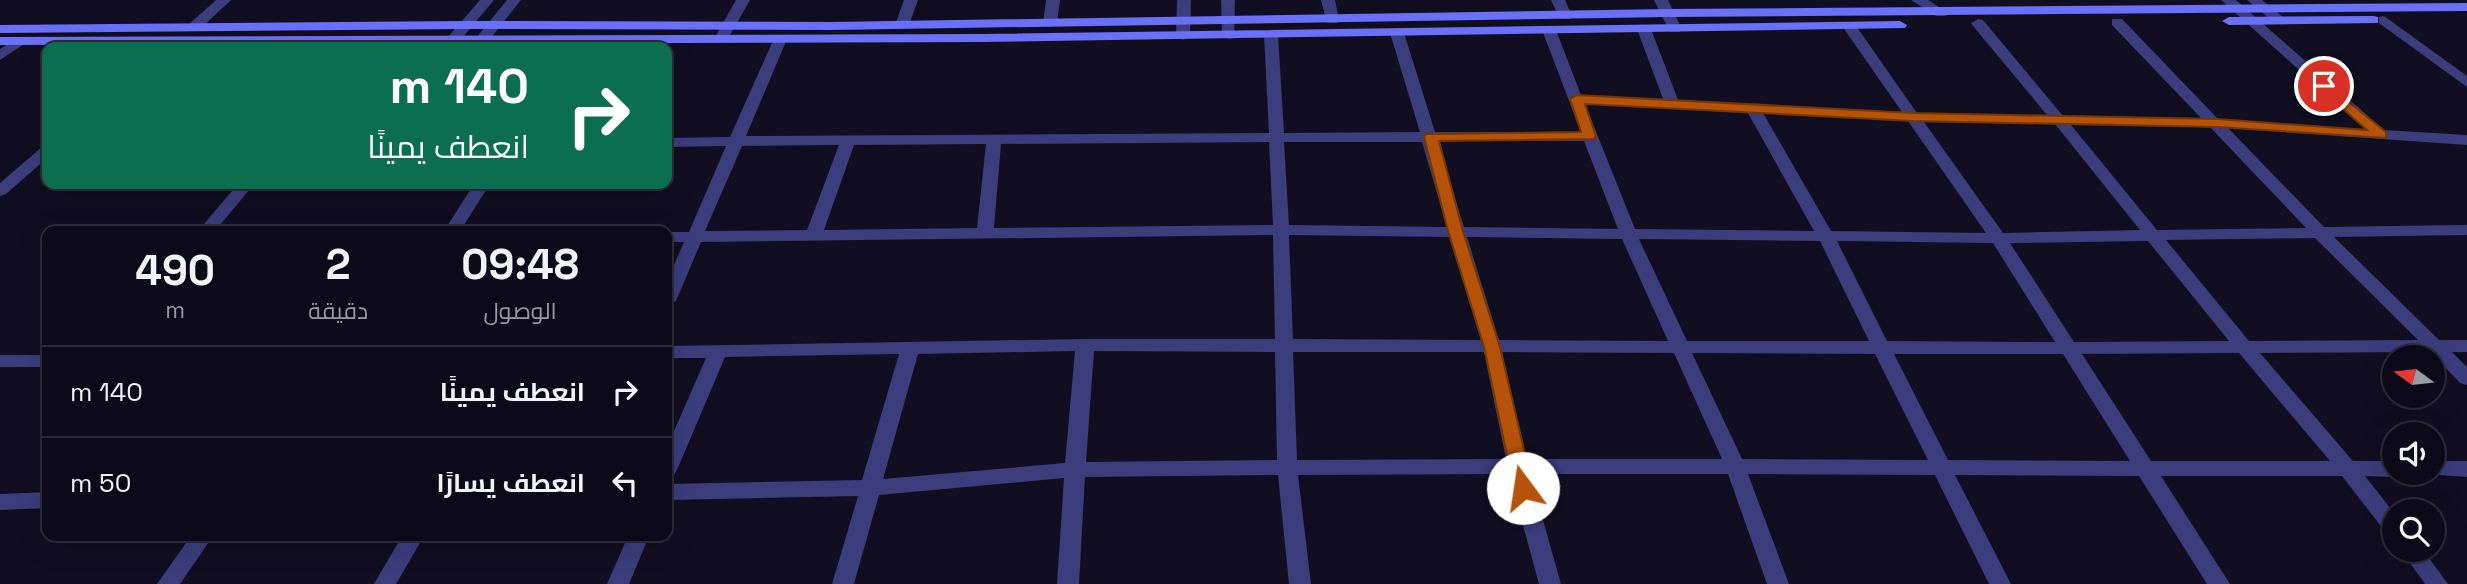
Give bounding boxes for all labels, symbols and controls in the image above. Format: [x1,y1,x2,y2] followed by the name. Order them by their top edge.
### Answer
[390,55,529,117] text: 140 m
[2294,56,2354,116] pin
[2305,67,2343,105] icon: arrive
[553,70,644,161] icon: right
[367,127,529,167] text: انعطف يمينًا
[326,238,351,291] text: 2
[461,238,579,291] text: 09:48
[135,244,215,297] text: 490
[165,295,185,325] text: m
[308,296,368,326] text: دقيقة
[483,296,557,326] text: الوصول
[2382,345,2445,408] north arrow
[2382,345,2445,562] map controls
[606,373,644,411] icon: right
[70,375,143,409] text: 140 m
[440,375,585,409] text: انعطف يمينًا
[2382,422,2445,485] button: sound
[1486,451,1560,525] position arrow
[606,464,644,502] icon: left
[70,466,131,500] text: 50 m
[437,466,585,500] text: انعطف يسارًا
[2382,499,2445,562] button: search

